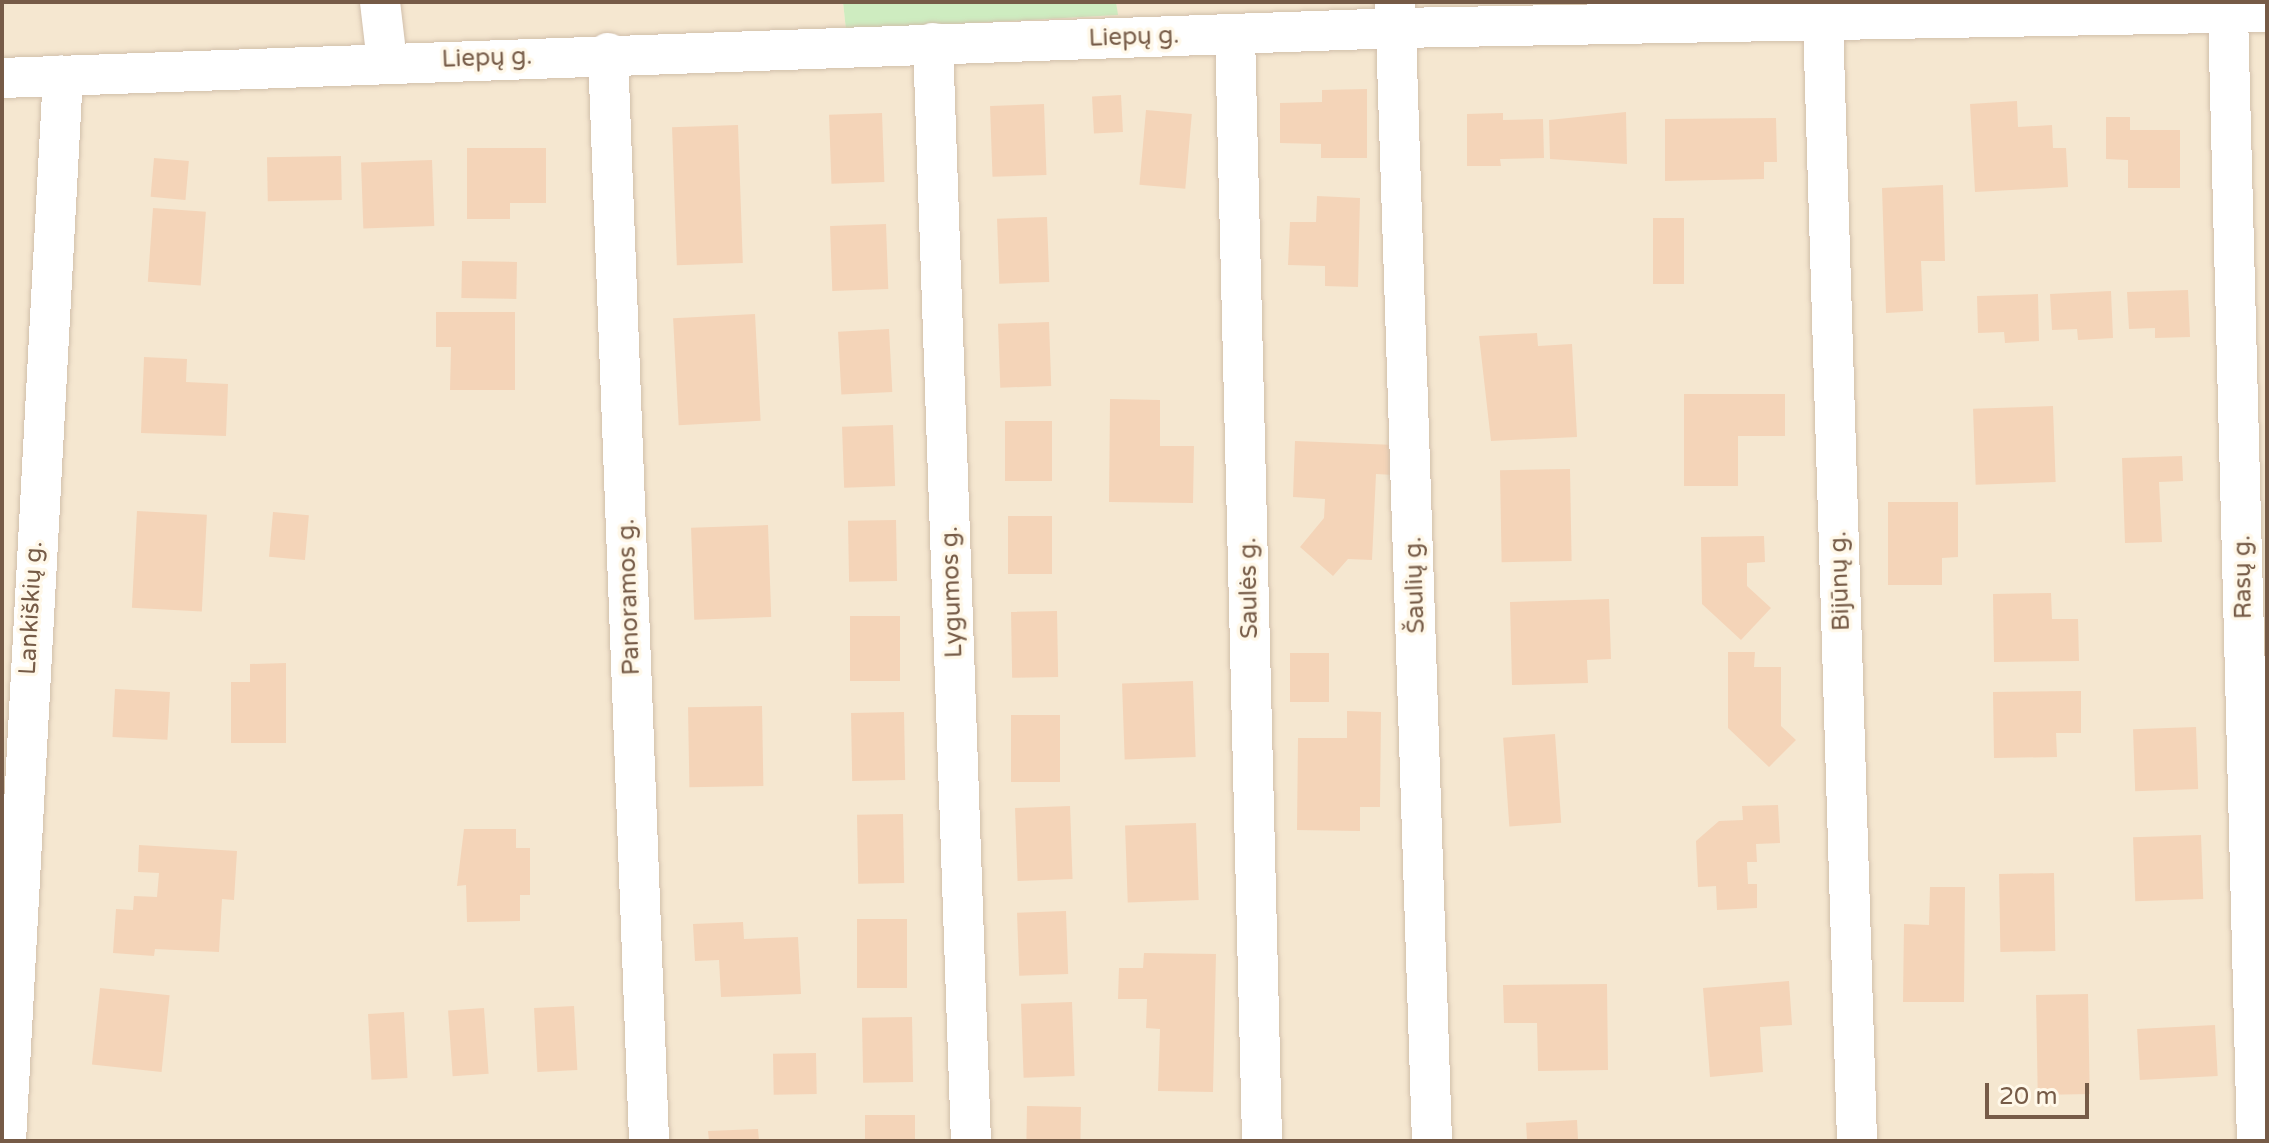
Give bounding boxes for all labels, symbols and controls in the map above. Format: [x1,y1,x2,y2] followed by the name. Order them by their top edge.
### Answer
[1088,21,1180,53] street label: Liepų g.
[441,42,533,74] street label: Liepų g.
[612,518,646,676] street label: Panoramos g.
[935,526,969,658] street label: Lygumos g.
[1824,531,1856,631] street label: Bijūnų g.
[2228,535,2258,619] street label: Rasų g.
[1399,536,1431,634] street label: Šaulių g.
[1234,537,1264,639] street label: Saulės g.
[13,540,49,676] street label: Lankiškių g.
[1989,1067,2093,1117] scale bar
[1999,1082,2057,1111] text: 20 m

